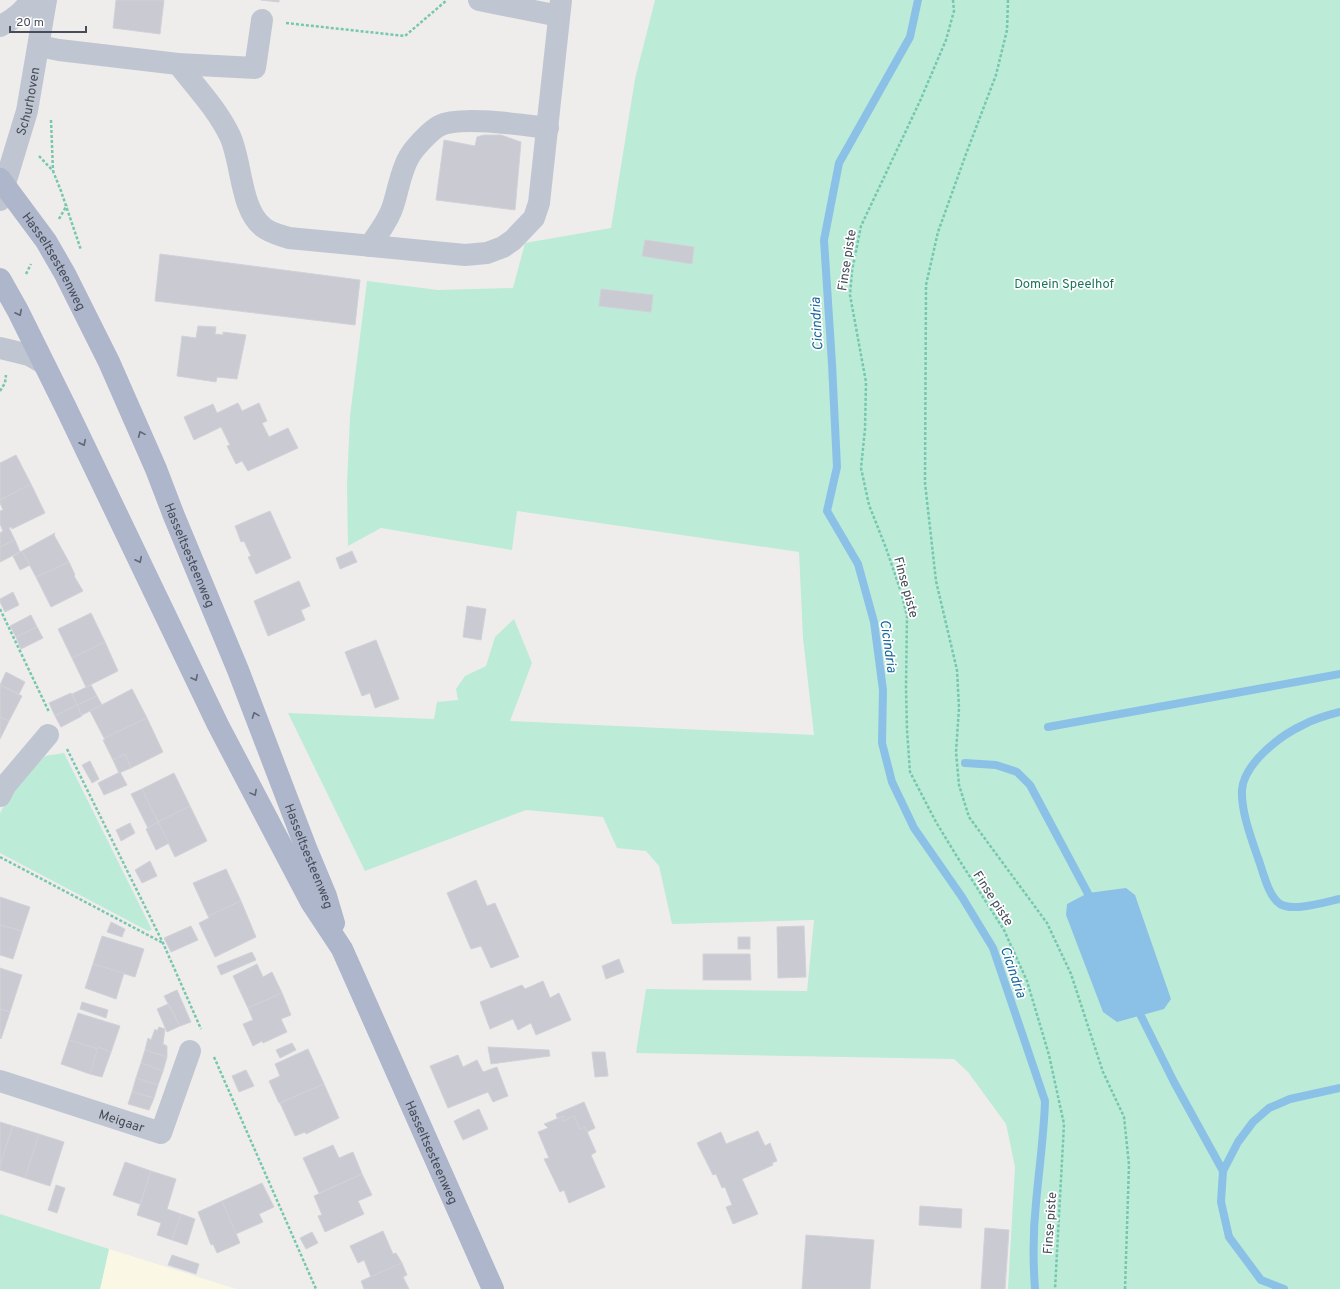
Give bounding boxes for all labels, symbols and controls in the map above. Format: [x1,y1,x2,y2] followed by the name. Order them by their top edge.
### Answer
[10,8,86,34] scale bar
[16,15,44,31] text: 20 m
[14,66,44,138] street label: Schurhoven
[18,210,88,314] street label: Hasseltsesteenweg
[835,228,861,292] street label: Finse piste
[1014,277,1115,293] park label: Domein Speelhof
[808,296,827,351] water label: Cicindria
[14,309,22,316] one-way arrow
[138,430,146,438] one-way arrow
[78,439,86,447] one-way arrow
[160,501,217,610] street label: Hasseltsesteenweg
[889,555,921,620] street label: Finse piste
[134,556,142,564] one-way arrow
[875,619,900,675] water label: Cicindria
[190,673,198,681] one-way arrow
[252,712,260,719] one-way arrow
[250,789,257,797] one-way arrow
[280,802,335,911] street label: Hasseltsesteenweg
[969,869,1016,930] street label: Finse piste
[996,944,1030,1001] water label: Cicindria
[400,1099,460,1207] street label: Hasseltsesteenweg
[96,1107,146,1137] street label: Meigaar
[1041,1191,1061,1255] street label: Finse piste

